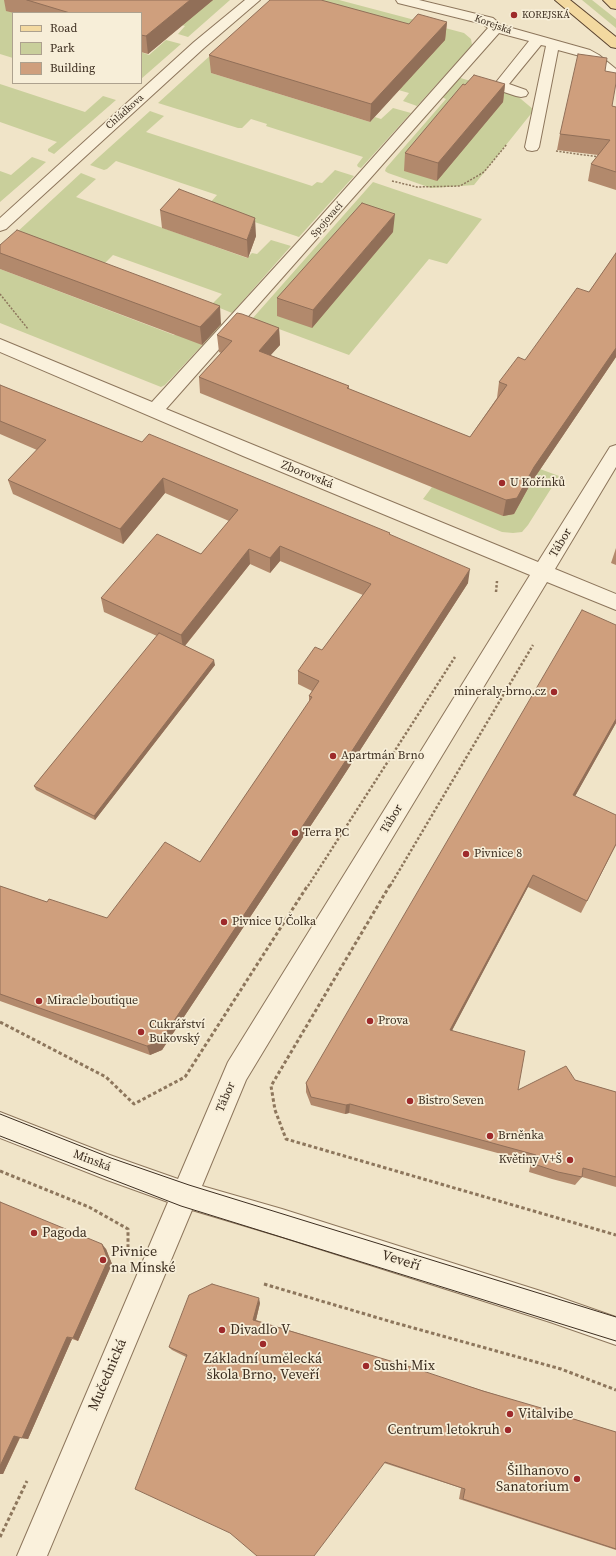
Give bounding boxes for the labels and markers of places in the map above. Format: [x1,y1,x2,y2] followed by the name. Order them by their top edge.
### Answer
[522,9,570,21] place label: KOREJSKÁ
[509,10,519,20] marker: KOREJSKÁ
[510,476,565,490] place label: U Kořínků
[497,478,507,488] marker: U Kořínků
[454,685,546,699] place label: mineraly-brno.cz
[549,687,559,697] marker: mineraly-brno.cz
[341,749,424,763] place label: Apartmán Brno
[328,751,338,761] marker: Apartmán Brno
[303,826,349,840] place label: Terra PC
[290,828,300,838] marker: Terra PC
[474,847,522,861] place label: Pivnice 8
[461,849,471,859] marker: Pivnice 8
[232,915,316,929] place label: Pivnice U Čolka
[219,917,229,927] marker: Pivnice U Čolka
[47,994,138,1008] place label: Miracle boutique
[34,996,44,1006] marker: Miracle boutique
[378,1014,408,1028] place label: Prova
[365,1016,375,1026] marker: Prova
[149,1018,205,1046] place label: Cukrářství Bukovský
[136,1027,146,1037] marker: Cukrářství Bukovský
[418,1094,484,1108] place label: Bistro Seven
[405,1096,415,1106] marker: Bistro Seven
[498,1129,544,1143] place label: Brněnka
[485,1131,495,1141] marker: Brněnka
[499,1153,562,1167] place label: Květiny V+Š
[565,1155,575,1165] marker: Květiny V+Š
[42,1225,87,1241] place label: Pagoda
[29,1228,39,1238] marker: Pagoda
[111,1244,176,1276] place label: Pivnice na Minské
[98,1255,108,1265] marker: Pivnice na Minské
[230,1322,290,1338] place label: Divadlo V
[217,1325,227,1335] marker: Divadlo V
[258,1339,268,1349] marker: Základní umělecká škola Brno, Veveří
[204,1351,322,1384] place label: Základní umělecká škola Brno, Veveří
[374,1358,435,1374] place label: Sushi Mix
[361,1361,371,1371] marker: Sushi Mix
[518,1406,573,1422] place label: Vitalvibe
[505,1409,515,1419] marker: Vitalvibe
[388,1422,500,1438] place label: Centrum letokruh
[503,1425,513,1435] marker: Centrum letokruh
[496,1463,569,1496] place label: Šilhanovo Sanatorium
[572,1474,582,1484] marker: Šilhanovo Sanatorium

